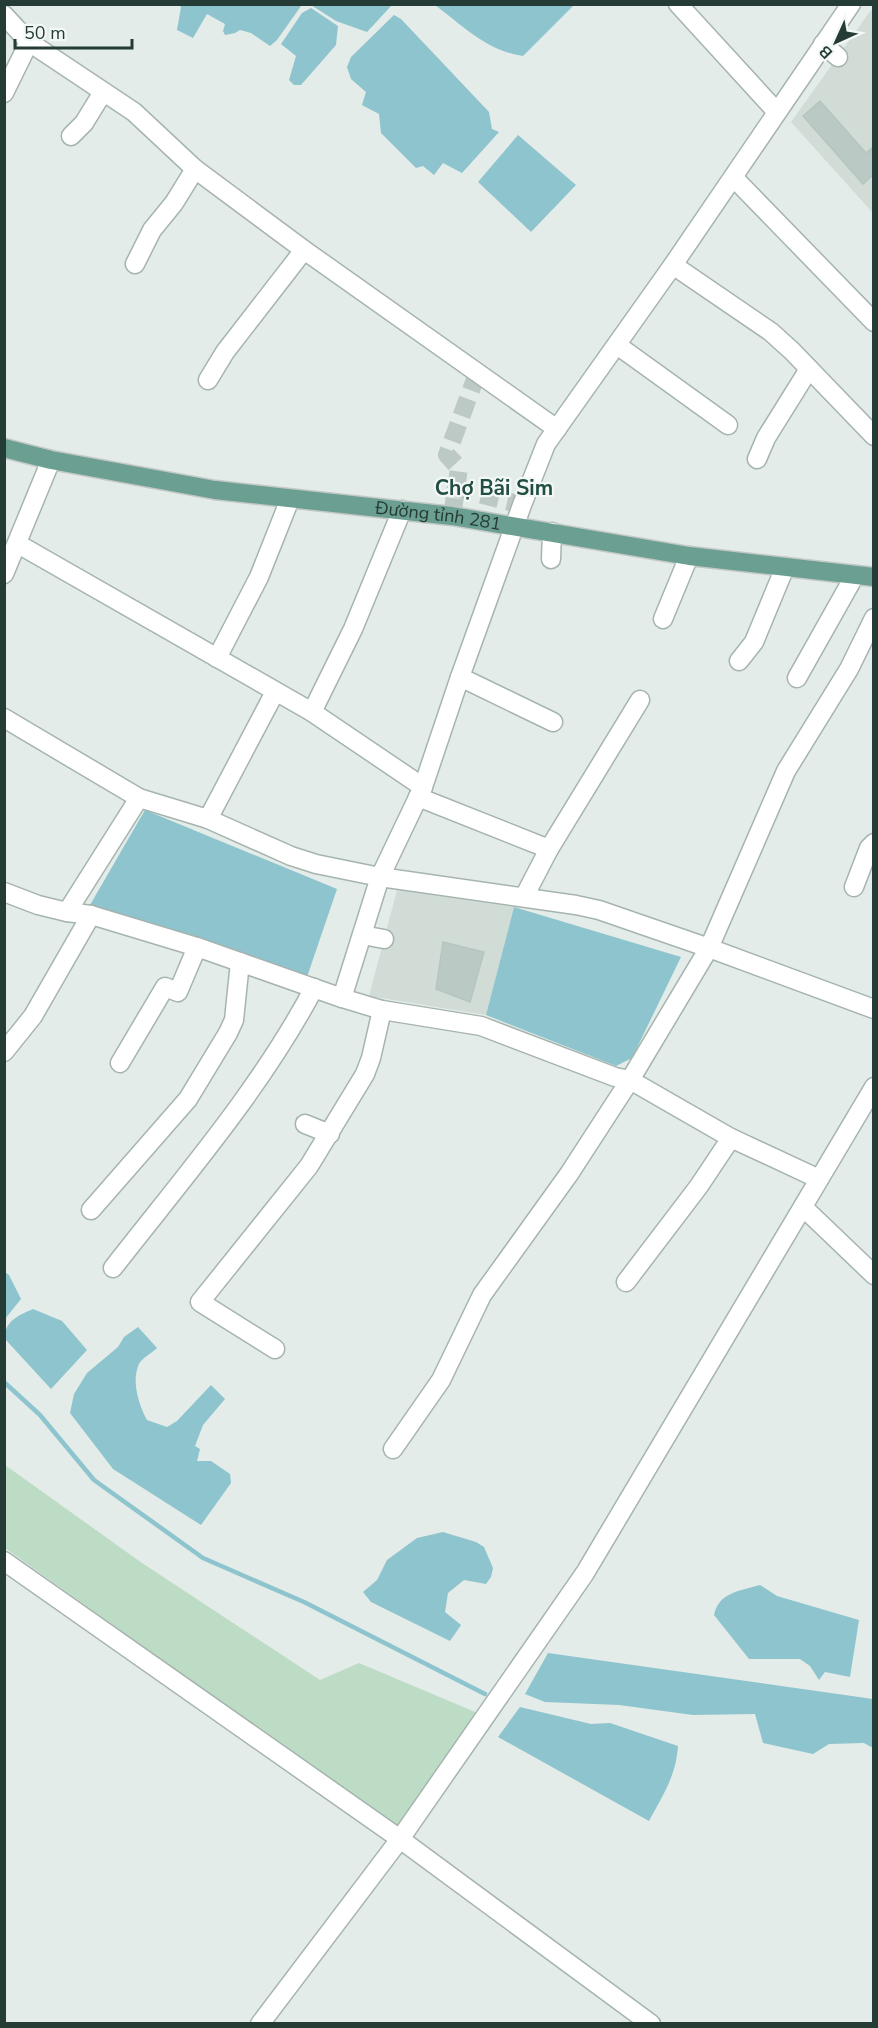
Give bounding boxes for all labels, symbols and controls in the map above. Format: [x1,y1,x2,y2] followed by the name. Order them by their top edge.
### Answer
[15,12,132,50] scale bar
[806,12,866,72] north arrow
[24,21,66,45] text: 50 m
[814,40,838,64] text: B
[435,474,553,502] district label: Chợ Bãi Sim
[373,496,503,536] street label: Đường tỉnh 281

